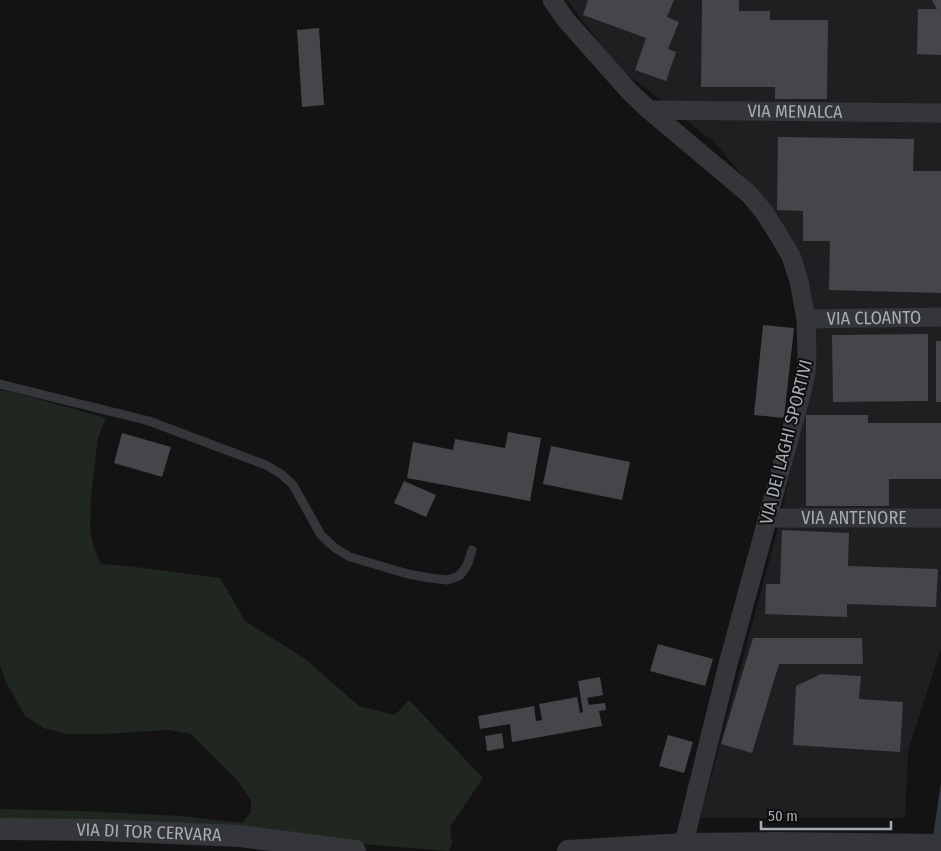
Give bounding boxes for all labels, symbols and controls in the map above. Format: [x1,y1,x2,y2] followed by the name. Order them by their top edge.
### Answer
[747,100,843,123] street label: VIA MENALCA
[827,306,921,330] street label: VIA CLOANTO
[755,357,817,527] street label: VIA DEI LAGHI SPORTIVI
[801,507,907,529] street label: VIA ANTENORE
[761,798,891,830] scale bar
[768,807,798,825] text: 50 m
[76,819,222,846] street label: VIA DI TOR CERVARA

